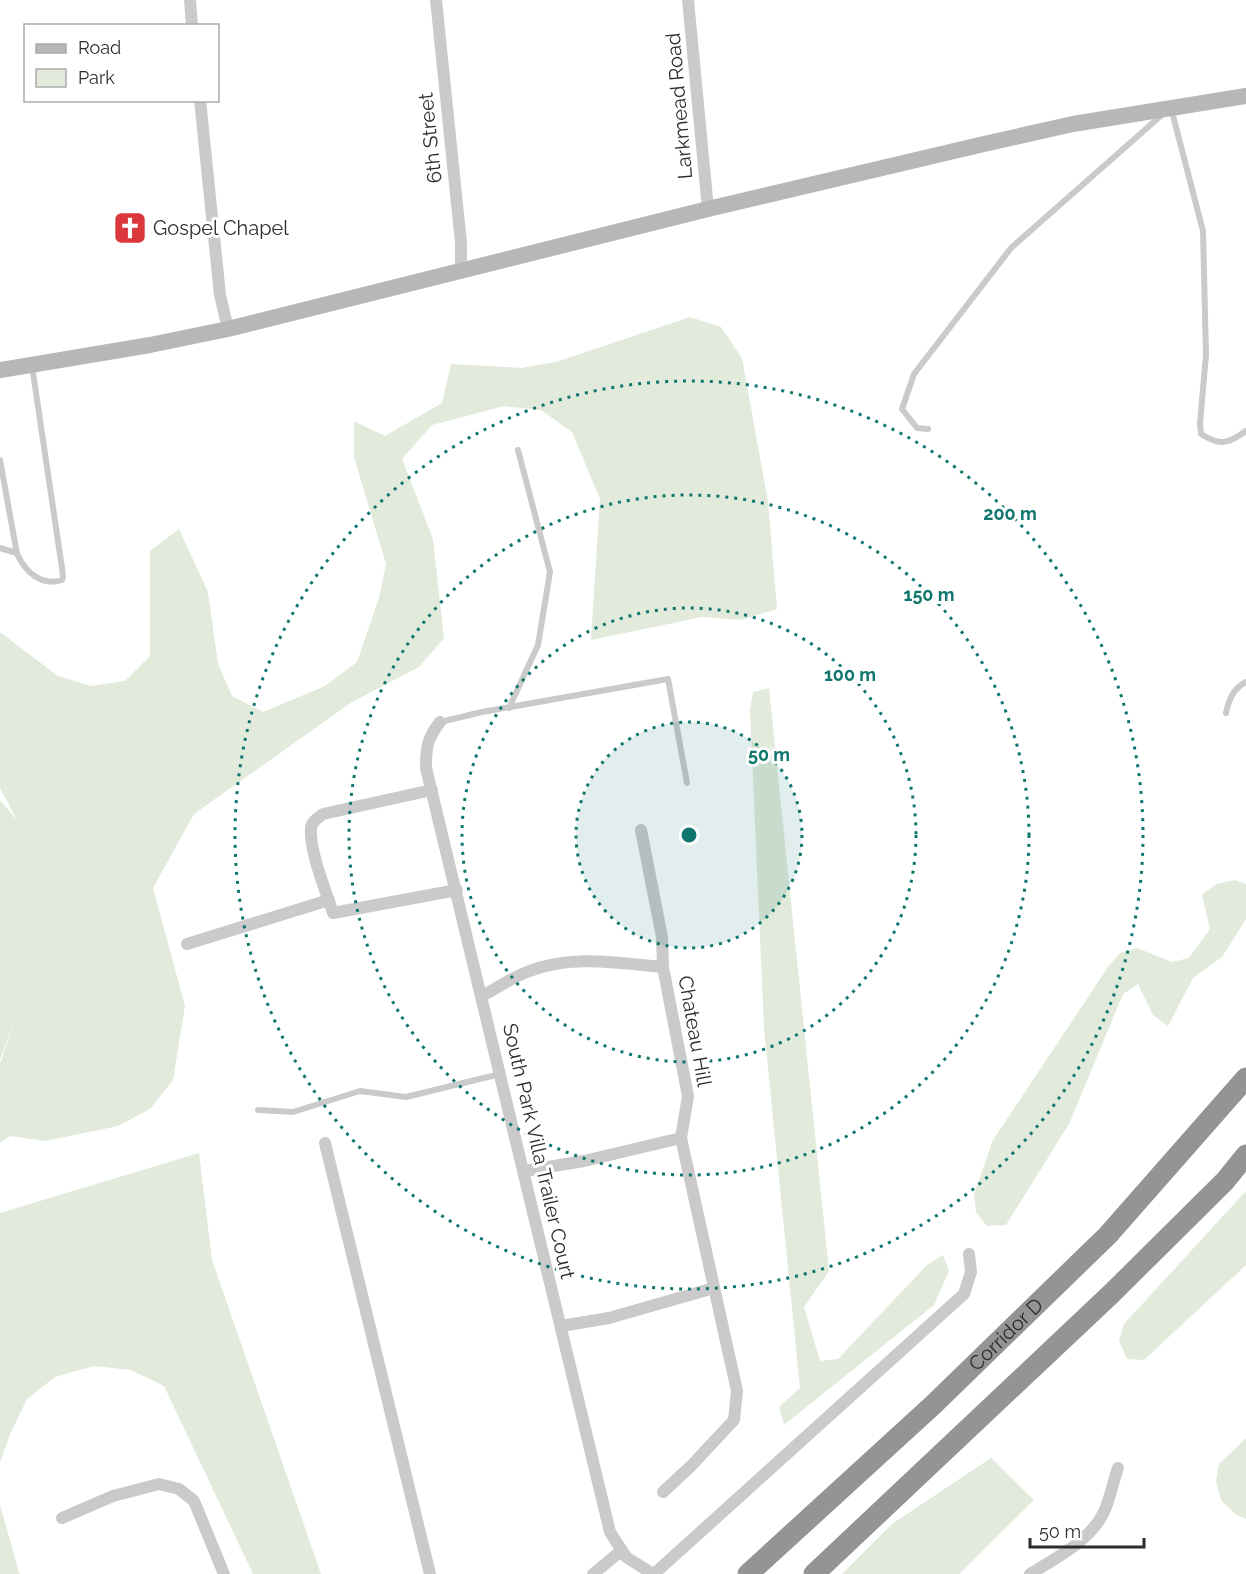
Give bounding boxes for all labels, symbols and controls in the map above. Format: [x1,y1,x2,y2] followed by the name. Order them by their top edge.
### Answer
[24,24,219,102] legend
[661,32,697,180] street label: Larkmead Road
[78,37,121,58] text: Road
[78,67,115,88] text: Park
[413,91,447,184] street label: 6th Street
[112,210,148,246] church icon: Gospel Chapel
[153,216,289,240] place label: Gospel Chapel
[983,503,1037,524] text: 200 m
[904,584,955,605] text: 150 m
[824,664,876,685] text: 100 m
[748,744,790,765] text: 50 m
[679,825,699,845] centre of rings
[673,974,717,1089] street label: Chateau Hill
[498,1021,580,1281] street label: South Park Villa Trailer Court
[964,1293,1048,1376] street label: Corridor D
[1030,1511,1144,1549] scale bar
[1039,1521,1081,1542] text: 50 m

